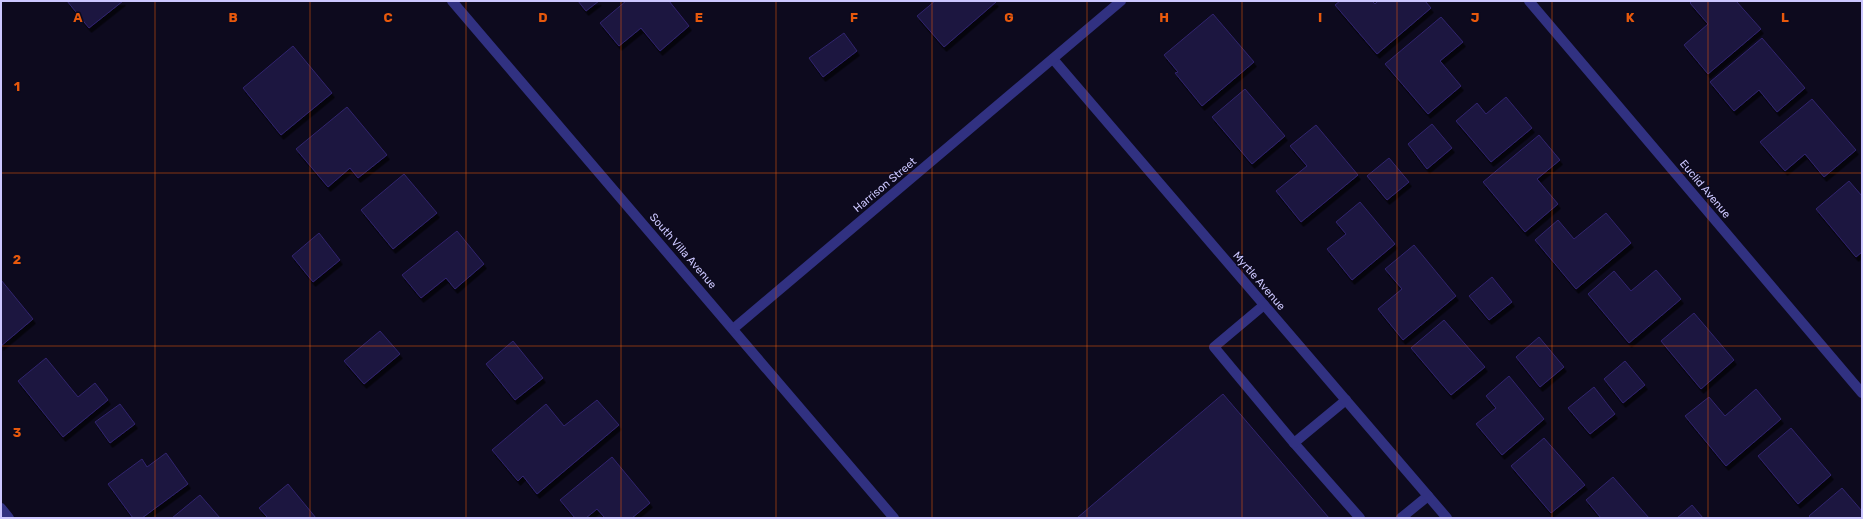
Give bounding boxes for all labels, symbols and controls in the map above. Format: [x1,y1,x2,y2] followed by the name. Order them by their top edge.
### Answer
[73,10,83,25] text: A
[228,10,238,25] text: B
[383,10,393,25] text: C
[538,10,548,25] text: D
[695,10,703,25] text: E
[850,10,858,25] text: F
[1004,10,1014,25] text: G
[1159,10,1169,25] text: H
[1318,10,1322,25] text: I
[1471,10,1479,25] text: J
[1626,10,1635,25] text: K
[1781,10,1789,25] text: L
[14,79,20,94] text: 1
[851,154,920,215] street label: Harrison Street
[1677,157,1733,221] street label: Euclid Avenue
[647,211,719,291] street label: South Villa Avenue
[1230,249,1288,313] street label: Myrtle Avenue
[13,252,21,267] text: 2
[13,425,22,440] text: 3

